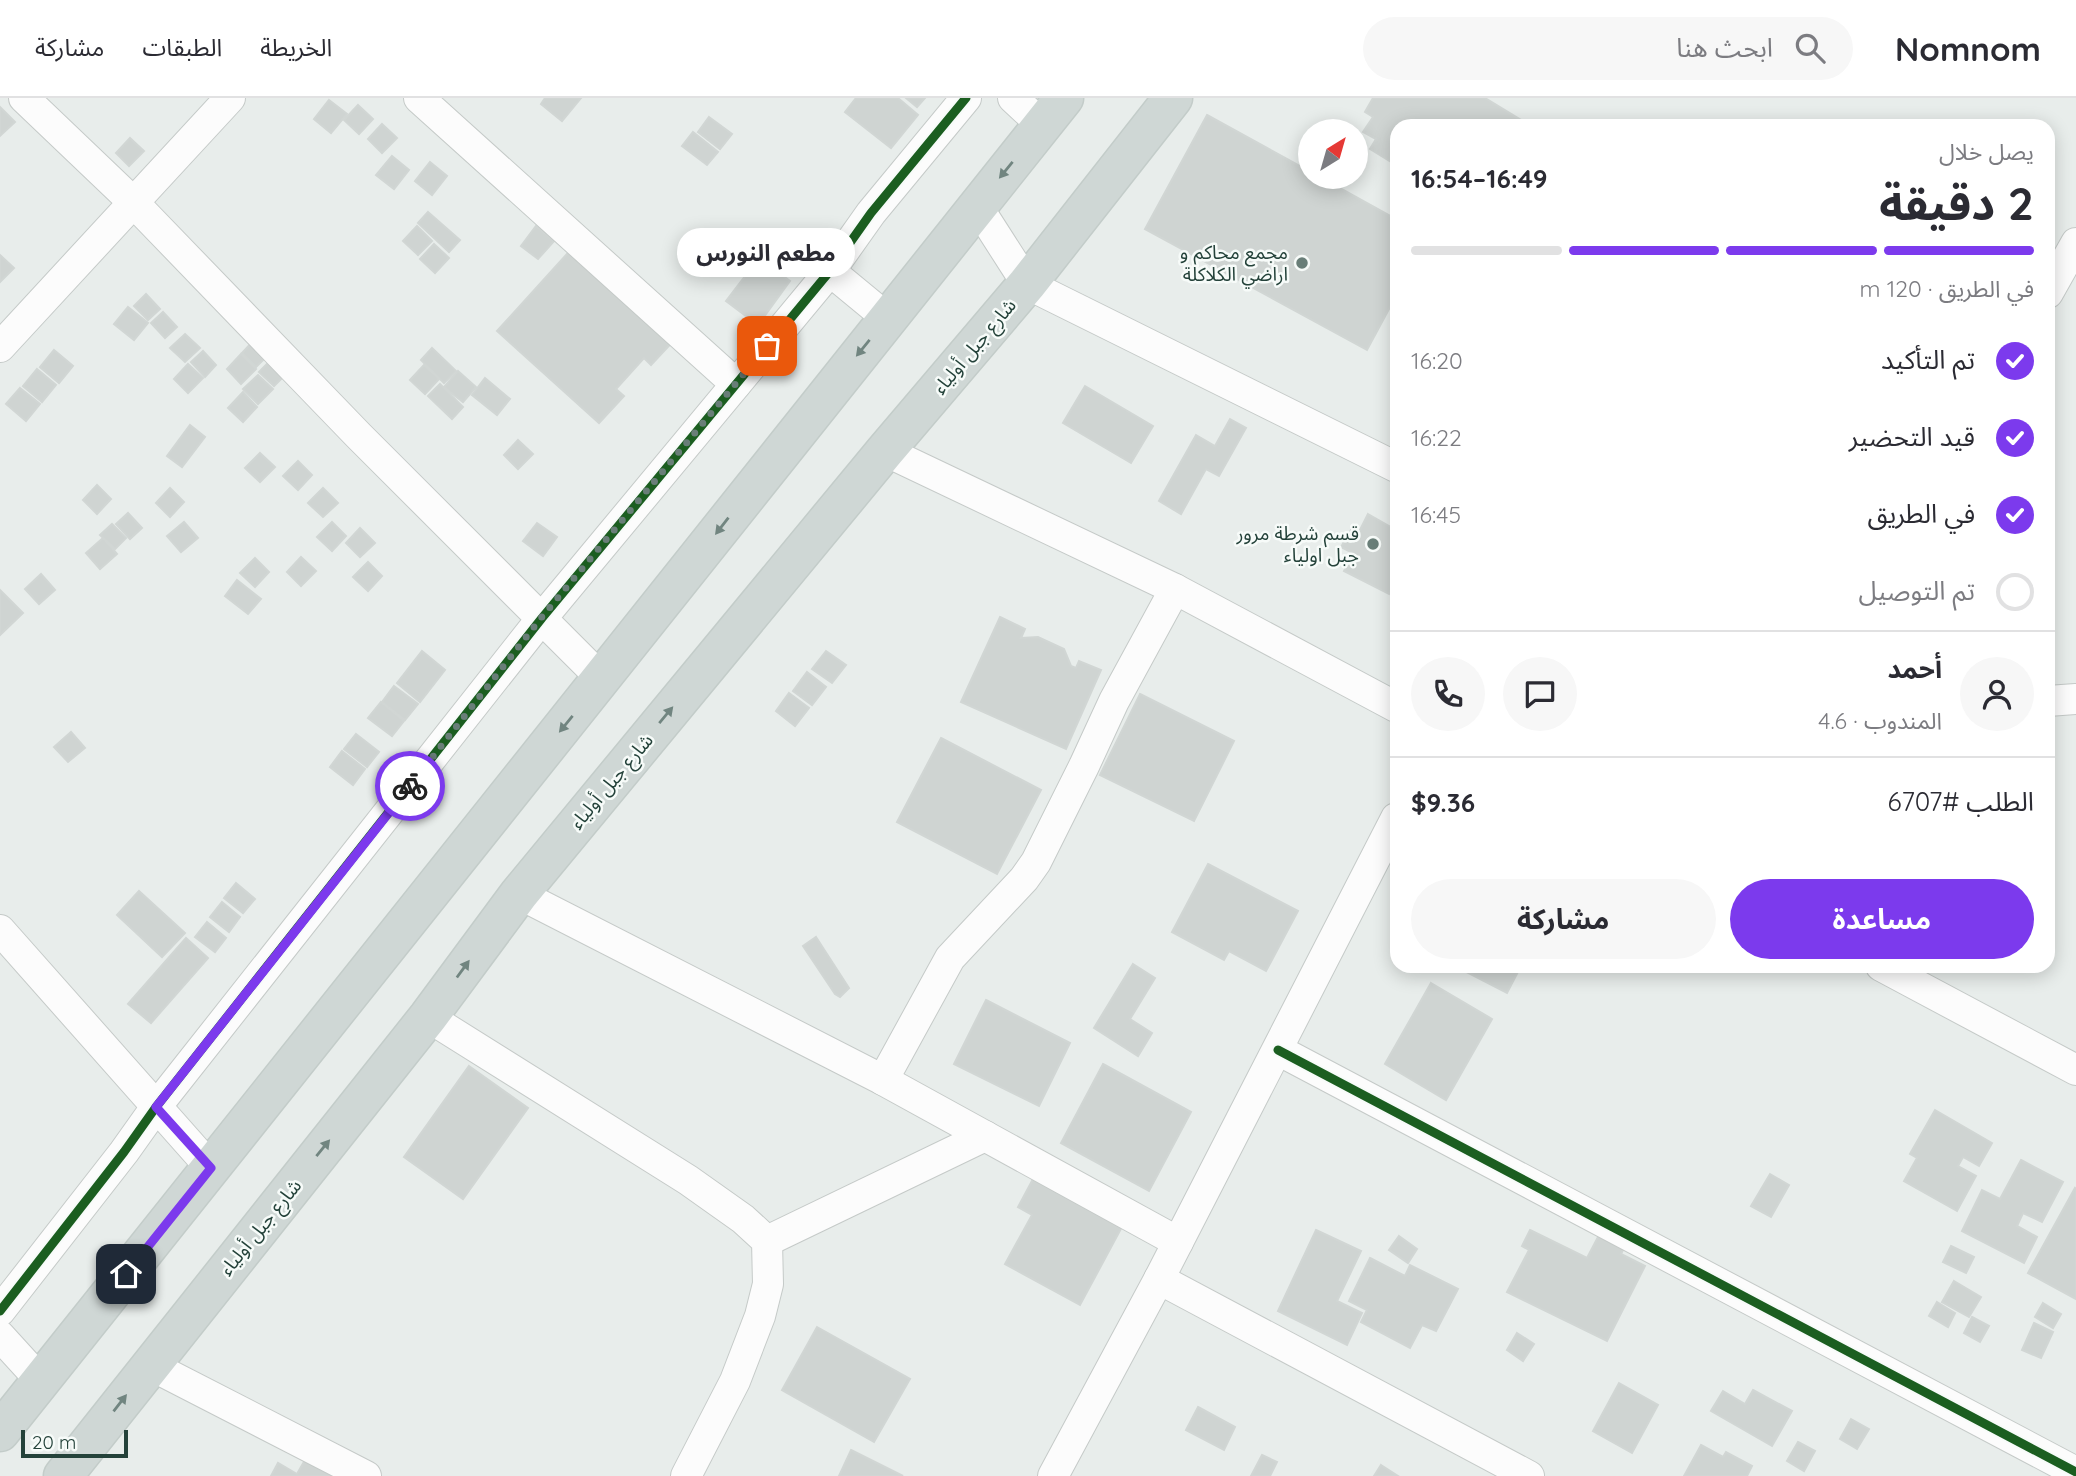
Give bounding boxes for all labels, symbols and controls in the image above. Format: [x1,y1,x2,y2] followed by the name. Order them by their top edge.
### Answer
[1363,17,1853,80] search box
[1895,28,2041,69] text: Nomnom
[1791,29,1829,67] icon: search
[1676,31,1773,64] text: ابحث هنا
[35,32,104,62] text: مشاركة
[142,32,222,62] text: الطبقات
[260,32,332,62] text: الخريطة
[1298,119,1368,189] north arrow
[1298,119,1368,189] map controls
[1939,137,2034,166] text: يصل خلال
[998,161,1013,179] one-way arrow
[1411,162,1547,195] text: 16:49–16:54
[1879,174,2034,232] text: 2 دقيقة
[678,227,856,276] callout: مطعم النورس
[696,238,836,267] text: مطعم النورس
[1180,240,1288,289] place label: مجمع محاكم و اراضي الكلاكلة
[1294,255,1310,271] marker: مجمع محاكم و اراضي الكلاكلة
[1860,274,2034,303] text: في الطريق · 120 m
[927,293,1022,400] street label: شارع جبل أولياء
[737,316,797,376] pin
[748,327,786,365] icon: bag
[856,338,871,356] one-way arrow
[1996,342,2034,380] icon: check
[1881,343,1975,376] text: تم التأكيد
[1411,346,1463,375] text: 16:20
[1996,419,2034,457] icon: check
[1849,420,1975,453] text: قيد التحضير
[1411,423,1462,452] text: 16:22
[1996,496,2034,534] icon: check
[1867,497,1975,530] text: في الطريق
[1411,500,1461,529] text: 16:45
[716,517,730,535] one-way arrow
[1235,521,1359,567] place label: قسم شرطة مرور جبل اولياء
[1365,536,1381,552] marker: قسم شرطة مرور جبل اولياء
[1858,574,1975,607] text: تم التوصيل
[1888,652,1942,685] text: أحمد
[1411,657,1485,731] button: phone
[1503,657,1577,731] button: chat
[1960,657,2034,731] button: person
[658,706,674,724] one-way arrow
[1818,706,1942,735] text: المندوب · 4.6
[558,714,573,732] one-way arrow
[564,728,659,835] street label: شارع جبل أولياء
[375,751,445,821] courier
[391,767,429,805] icon: bike
[1888,785,2034,818] text: الطلب #6707
[1411,786,1475,819] text: $9.36
[1411,879,1716,959] button: مشاركة
[1730,879,2034,959] button: مساعدة
[456,960,470,978] one-way arrow
[315,1140,330,1158] one-way arrow
[214,1174,308,1281] street label: شارع جبل أولياء
[96,1244,156,1304] pin
[107,1255,145,1293] icon: home
[112,1394,127,1412] one-way arrow
[21,1427,128,1459] scale bar
[32,1430,76,1454] text: 20 m

